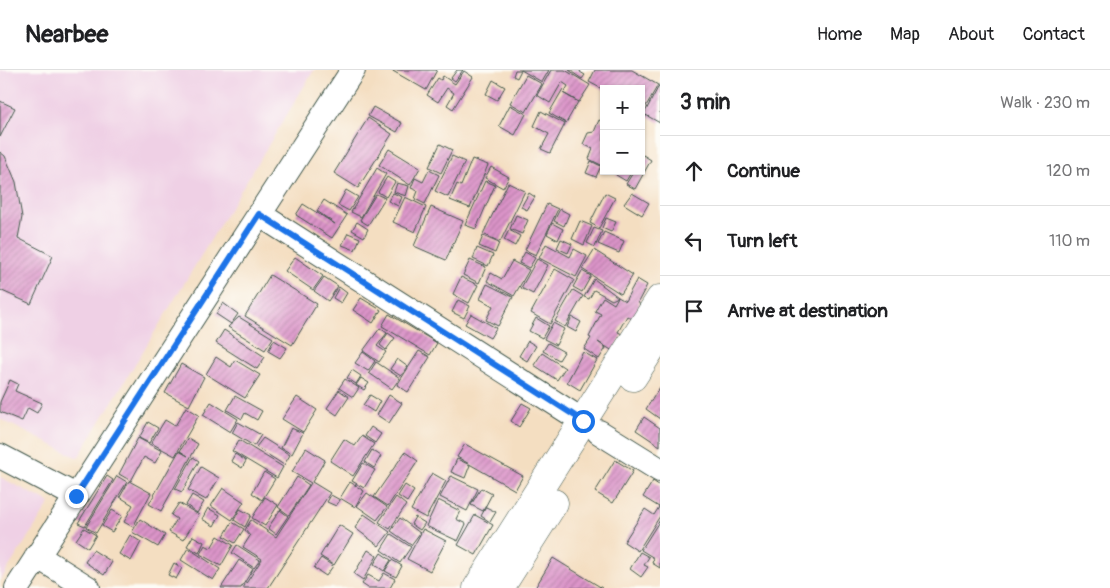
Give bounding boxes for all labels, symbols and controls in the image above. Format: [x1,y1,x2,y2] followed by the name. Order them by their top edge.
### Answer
[25,20,108,49] text: Nearbee
[817,23,862,46] text: Home
[890,23,920,46] text: Map
[948,23,994,46] text: About
[1022,23,1085,46] text: Contact
[600,85,645,175] map controls
[600,85,645,130] button: +
[680,89,730,116] text: 3 min
[1000,93,1090,113] text: Walk · 230 m
[600,130,645,175] button: −
[680,157,708,185] icon: ahead
[727,159,800,183] text: Continue
[1046,161,1090,181] text: 120 m
[680,227,708,255] icon: left
[727,229,797,253] text: Turn left
[1049,231,1090,251] text: 110 m
[680,297,708,325] icon: arrive
[727,299,888,323] text: Arrive at destination
[572,410,595,433] route start
[65,485,88,508] route end

